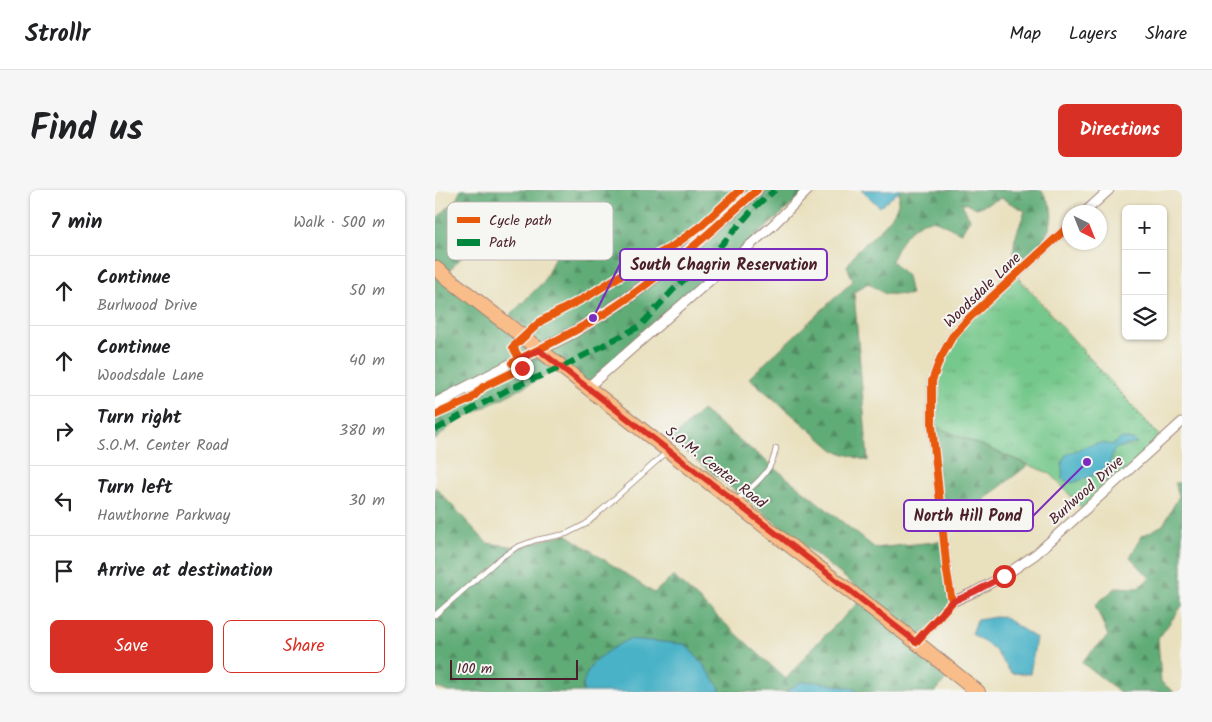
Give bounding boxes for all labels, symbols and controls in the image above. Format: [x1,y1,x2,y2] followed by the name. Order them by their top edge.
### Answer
[25,15,90,54] text: Strollr
[1010,20,1041,49] text: Map
[1069,20,1117,49] text: Layers
[1145,20,1187,49] text: Share
[30,102,143,158] text: Find us
[1058,104,1182,157] button: Directions
[447,202,613,260] legend
[1062,205,1107,250] north arrow
[1122,205,1167,340] map controls
[1122,205,1167,250] button: +
[50,206,102,239] text: 7 min
[293,210,385,235] text: Walk · 500 m
[489,210,552,232] text: Cycle path
[489,232,516,254] text: Path
[938,247,1027,334] street label: Woodsdale Lane
[620,249,827,280] callout: South Chagrin Reservation
[1122,250,1167,295] button: −
[631,253,818,278] text: South Chagrin Reservation
[97,263,170,293] text: Continue
[50,277,78,305] icon: ahead
[349,278,385,303] text: 50 m
[97,293,197,318] text: Burlwood Drive
[1122,295,1167,340] button: layers
[97,333,170,363] text: Continue
[50,347,78,375] icon: ahead
[349,348,385,373] text: 40 m
[511,357,534,380] route end
[97,363,204,388] text: Woodsdale Lane
[97,403,182,433] text: Turn right
[50,417,78,445] icon: right
[339,418,385,443] text: 380 m
[660,420,772,515] street label: S.O.M. Center Road
[97,433,228,458] text: S.O.M. Center Road
[1044,450,1130,531] street label: Burlwood Drive
[97,473,172,503] text: Turn left
[50,487,78,515] icon: left
[349,488,385,513] text: 30 m
[904,500,1033,531] callout: North Hill Pond
[97,503,230,528] text: Hawthorne Parkway
[914,504,1023,529] text: North Hill Pond
[97,556,273,586] text: Arrive at destination
[50,557,78,585] icon: arrive
[993,565,1016,588] route start
[50,620,213,673] button: Save
[223,620,385,673] button: Share
[450,657,577,680] scale bar
[457,658,492,680] text: 100 m

